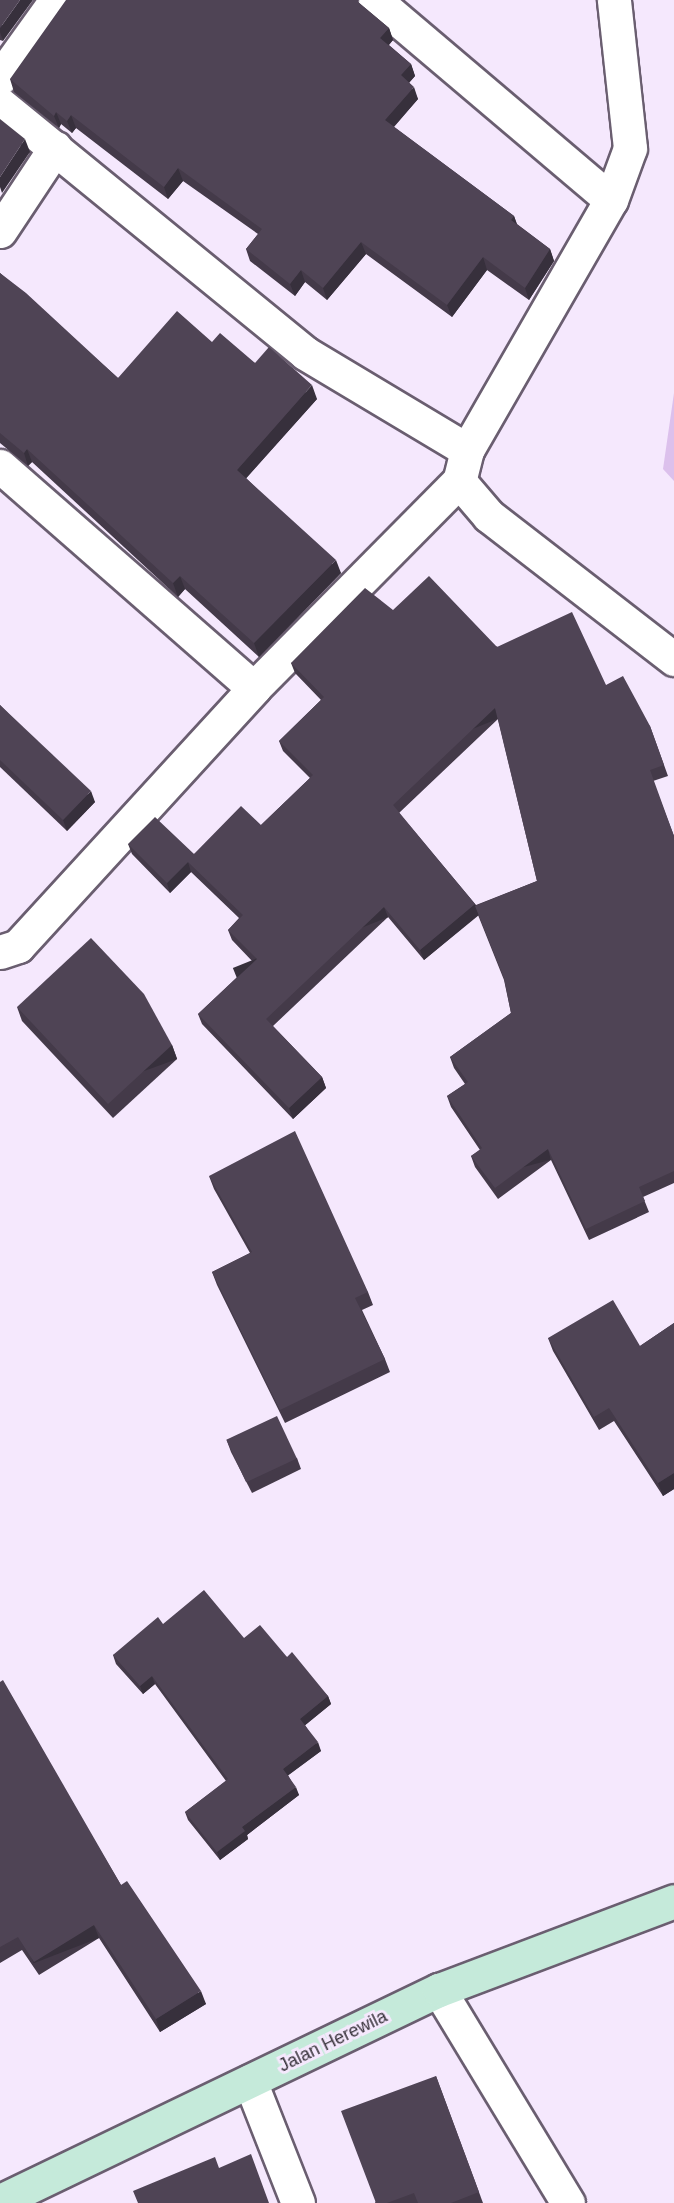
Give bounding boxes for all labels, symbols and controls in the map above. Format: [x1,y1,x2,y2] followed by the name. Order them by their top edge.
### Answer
[275,2005,391,2077] street label: Jalan Herewila

